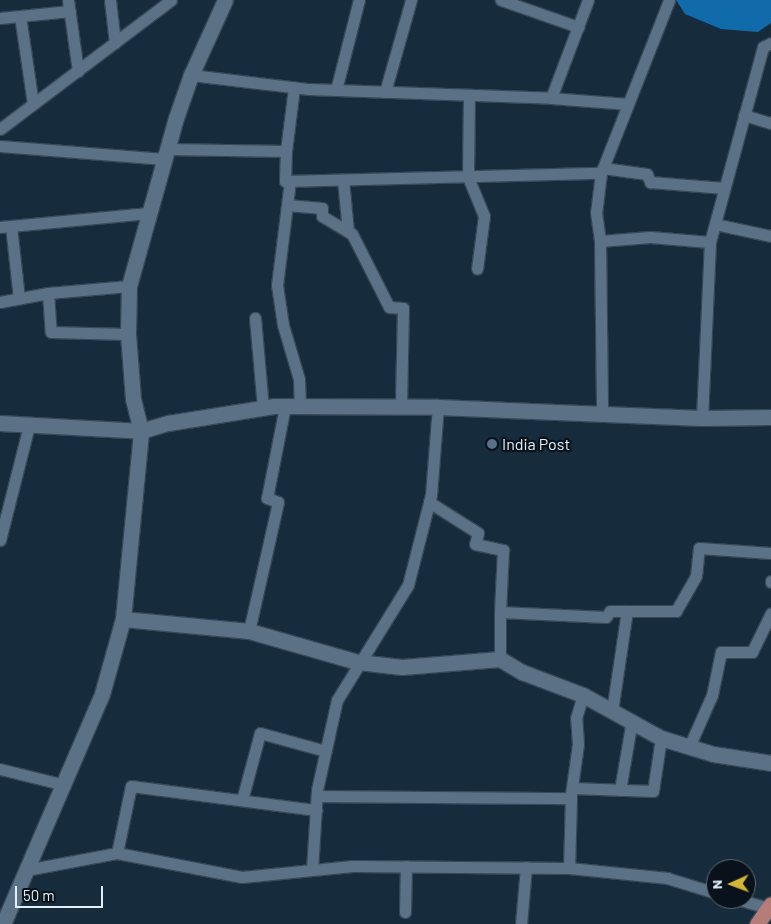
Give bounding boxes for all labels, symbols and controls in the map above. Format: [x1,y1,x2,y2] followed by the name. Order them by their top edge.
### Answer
[502,434,570,454] place label: India Post
[486,438,498,450] marker: India Post
[706,859,756,909] north arrow
[18,876,105,908] scale bar
[708,880,725,889] text: N
[23,886,55,904] text: 50 m

